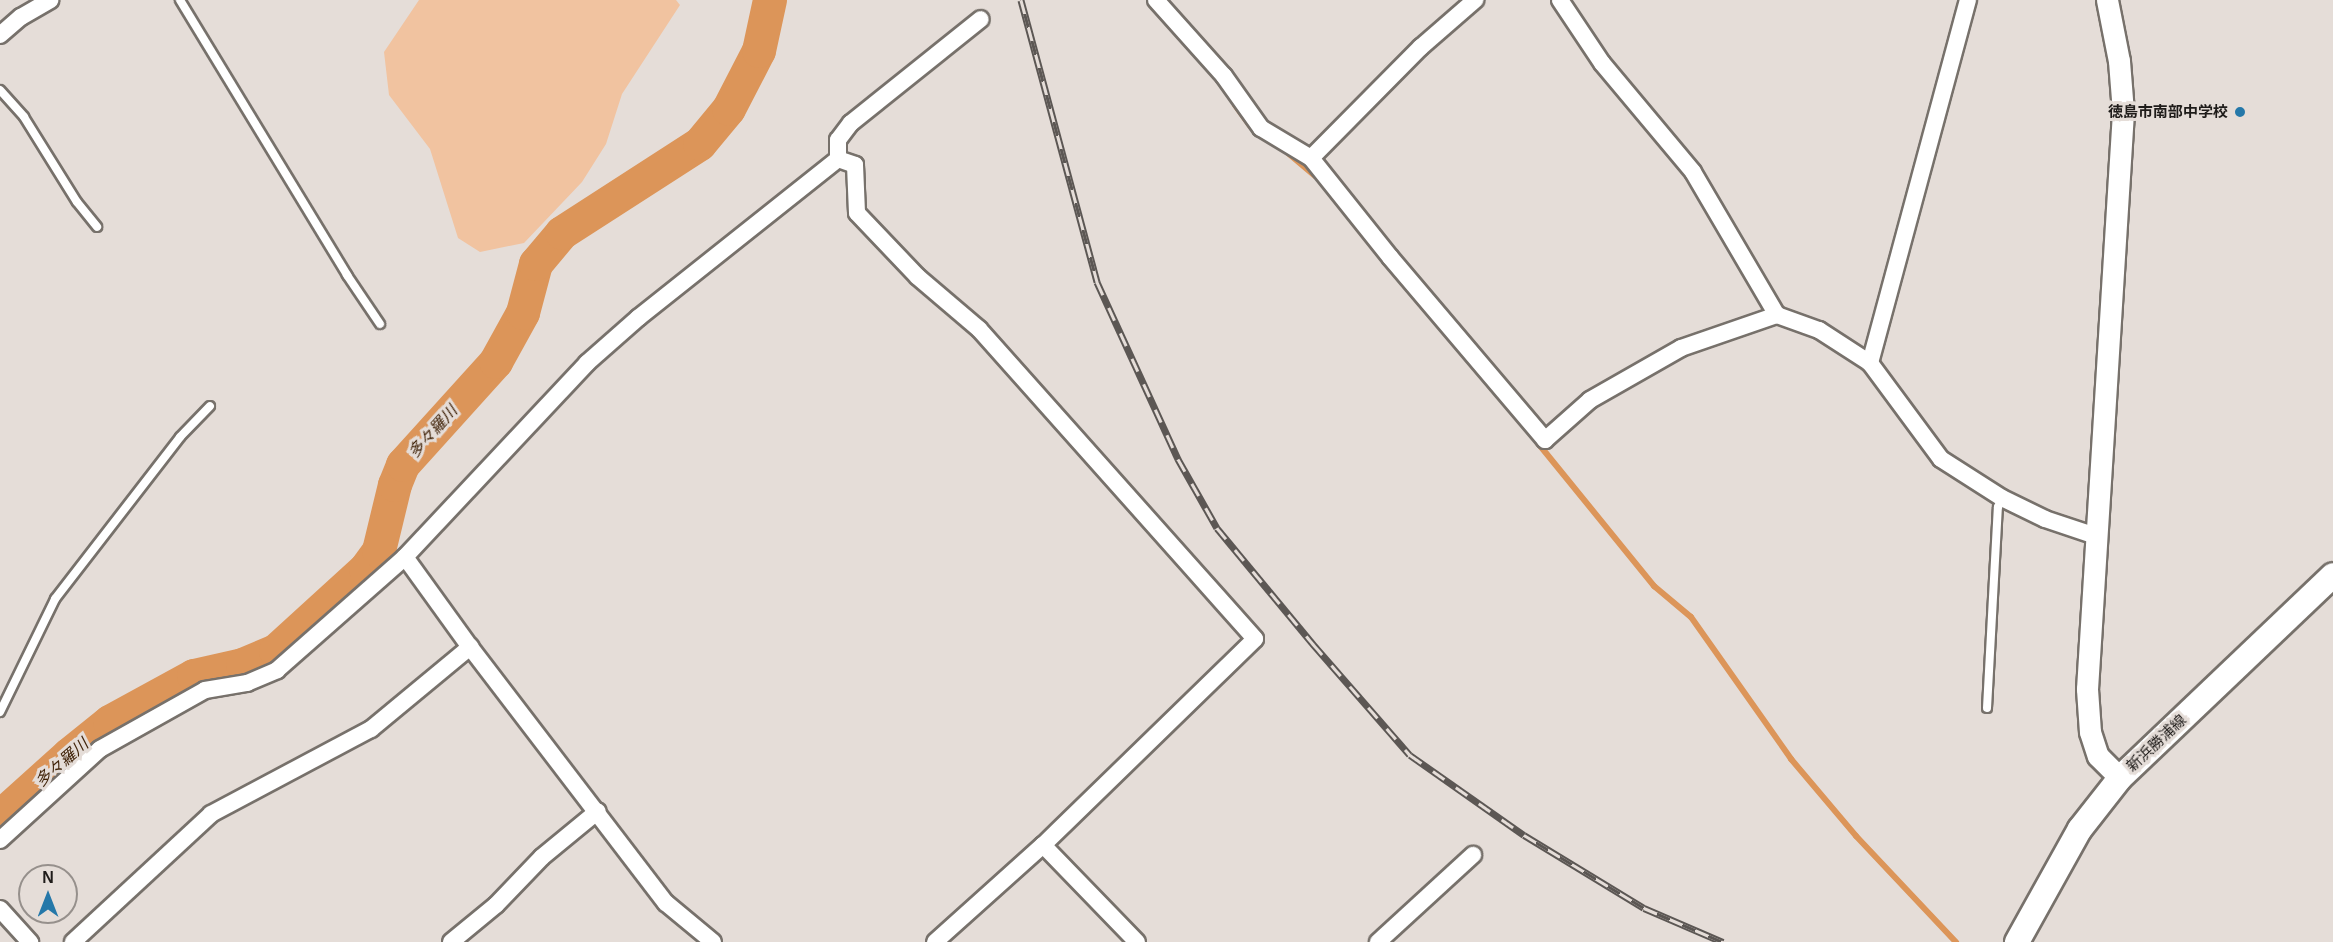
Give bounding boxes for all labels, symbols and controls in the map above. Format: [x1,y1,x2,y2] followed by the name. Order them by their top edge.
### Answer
[2108,103,2228,121] place label: 徳島市南部中学校
[2233,105,2247,119] marker: 徳島市南部中学校
[404,402,462,462] water label: 多々羅川
[2122,711,2190,775] street label: 新浜勝浦線
[32,735,92,791] water label: 多々羅川
[18,864,78,924] north arrow
[42,869,54,886] text: N

